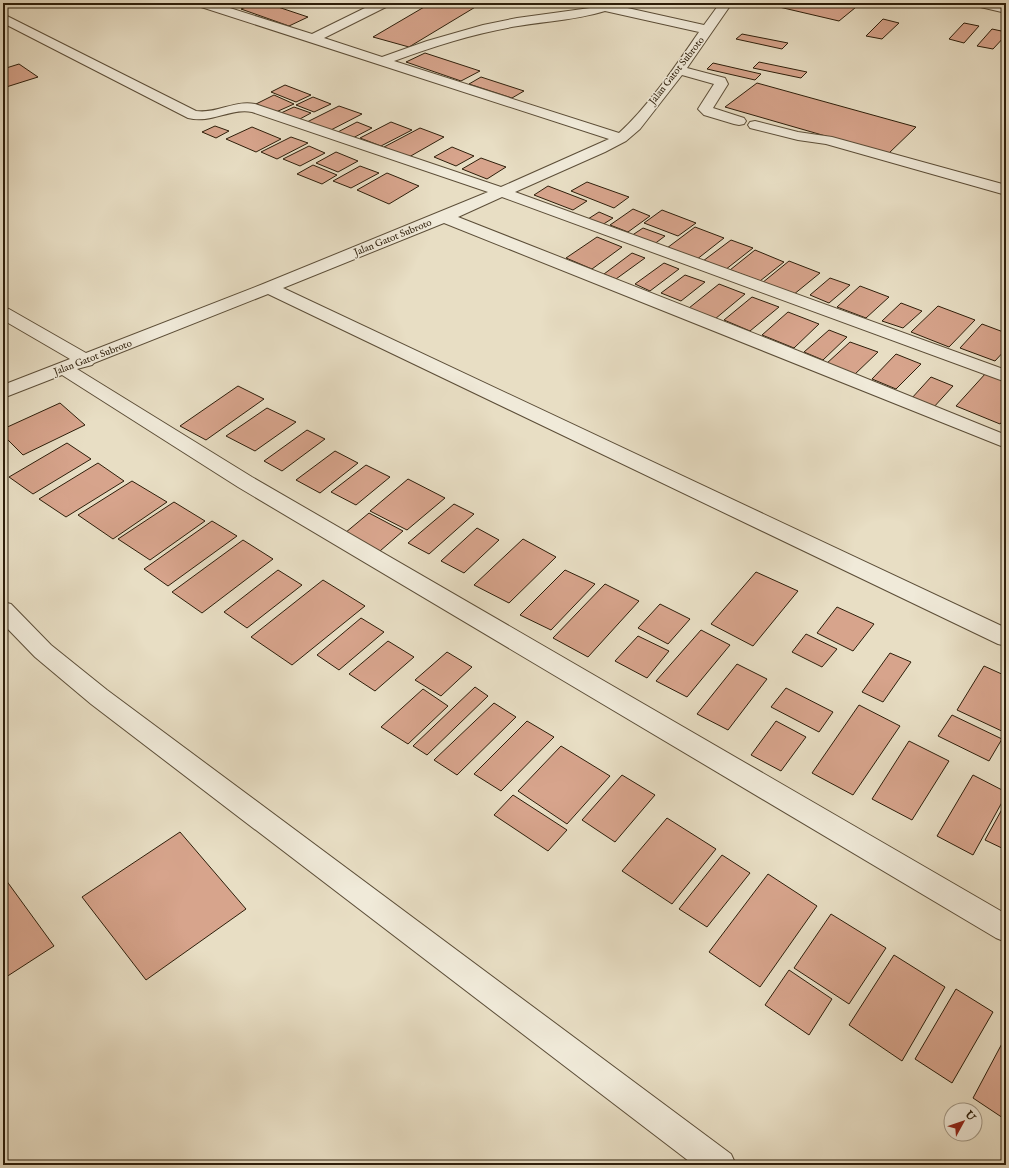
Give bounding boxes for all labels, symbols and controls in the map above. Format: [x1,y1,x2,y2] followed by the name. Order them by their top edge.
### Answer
[646,34,708,108] street label: Jalan Gatot Subroto
[351,216,434,260] street label: Jalan Gatot Subroto
[51,337,135,379] street label: Jalan Gatot Subroto
[943,1102,983,1142] north arrow
[961,1107,979,1125] text: U

